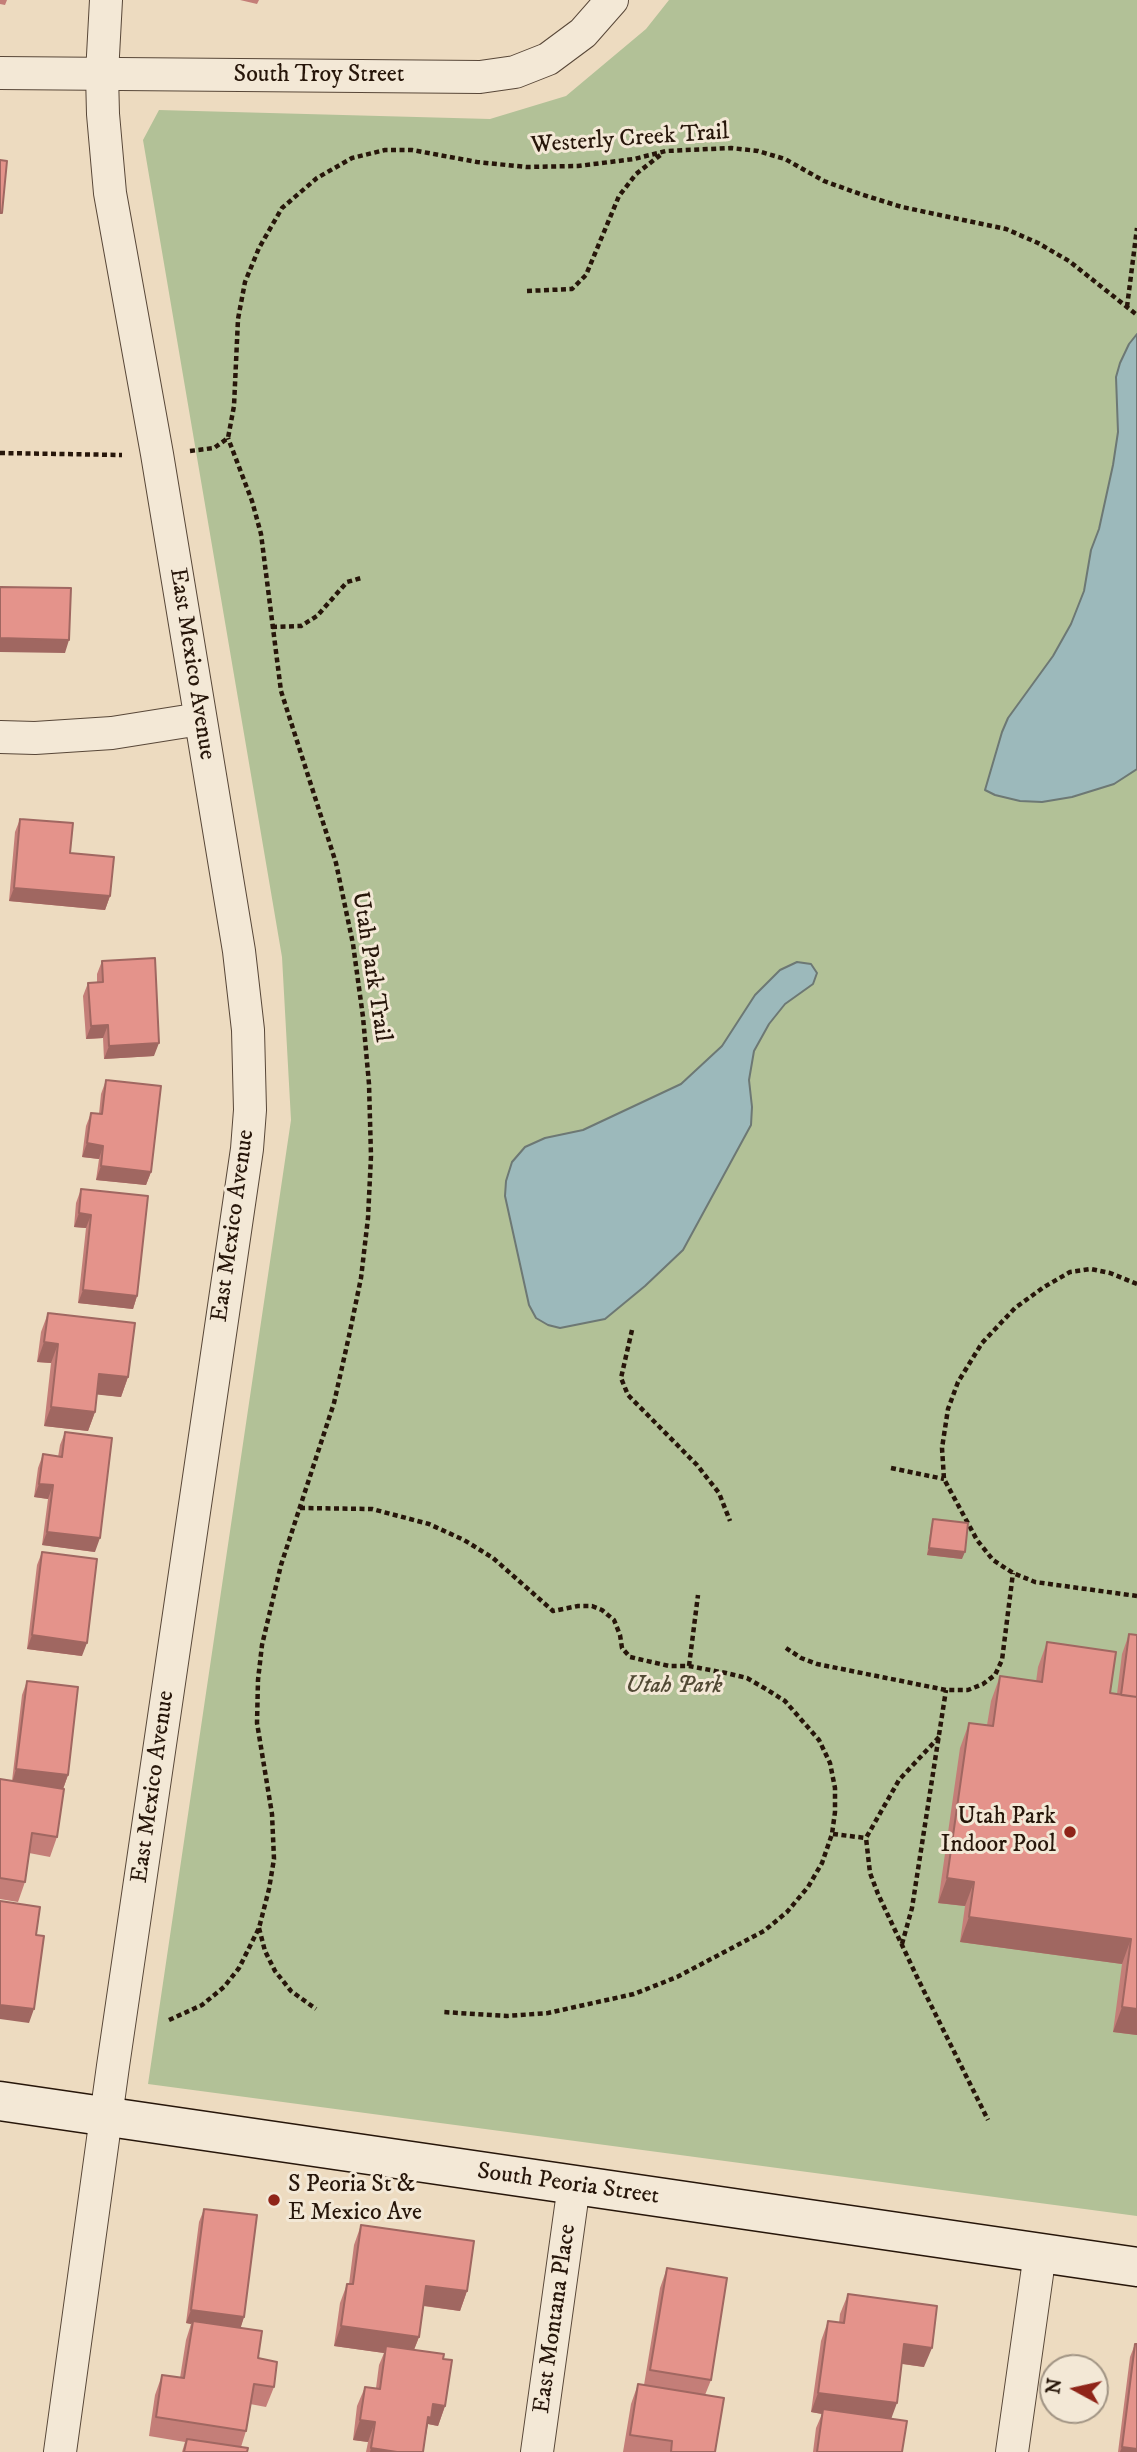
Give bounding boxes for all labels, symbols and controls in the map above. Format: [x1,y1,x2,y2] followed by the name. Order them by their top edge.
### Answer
[234,62,404,90] street label: South Troy Street
[530,119,730,161] street label: Westerly Creek Trail
[162,566,220,762] street label: East Mexico Avenue
[344,890,396,1044] street label: Utah Park Trail
[206,1128,262,1324] street label: East Mexico Avenue
[625,1673,723,1701] park label: Utah Park
[126,1689,182,1885] street label: East Mexico Avenue
[940,1804,1056,1860] place label: Utah Park Indoor Pool
[1062,1824,1078,1840] marker: Utah Park Indoor Pool
[475,2158,661,2212] street label: South Peoria Street
[288,2172,422,2228] place label: S Peoria St & E Mexico Ave
[266,2192,282,2208] marker: S Peoria St & E Mexico Ave
[528,2222,584,2416] street label: East Montana Place
[1039,2354,1109,2424] north arrow
[1042,2377,1067,2396] text: N

